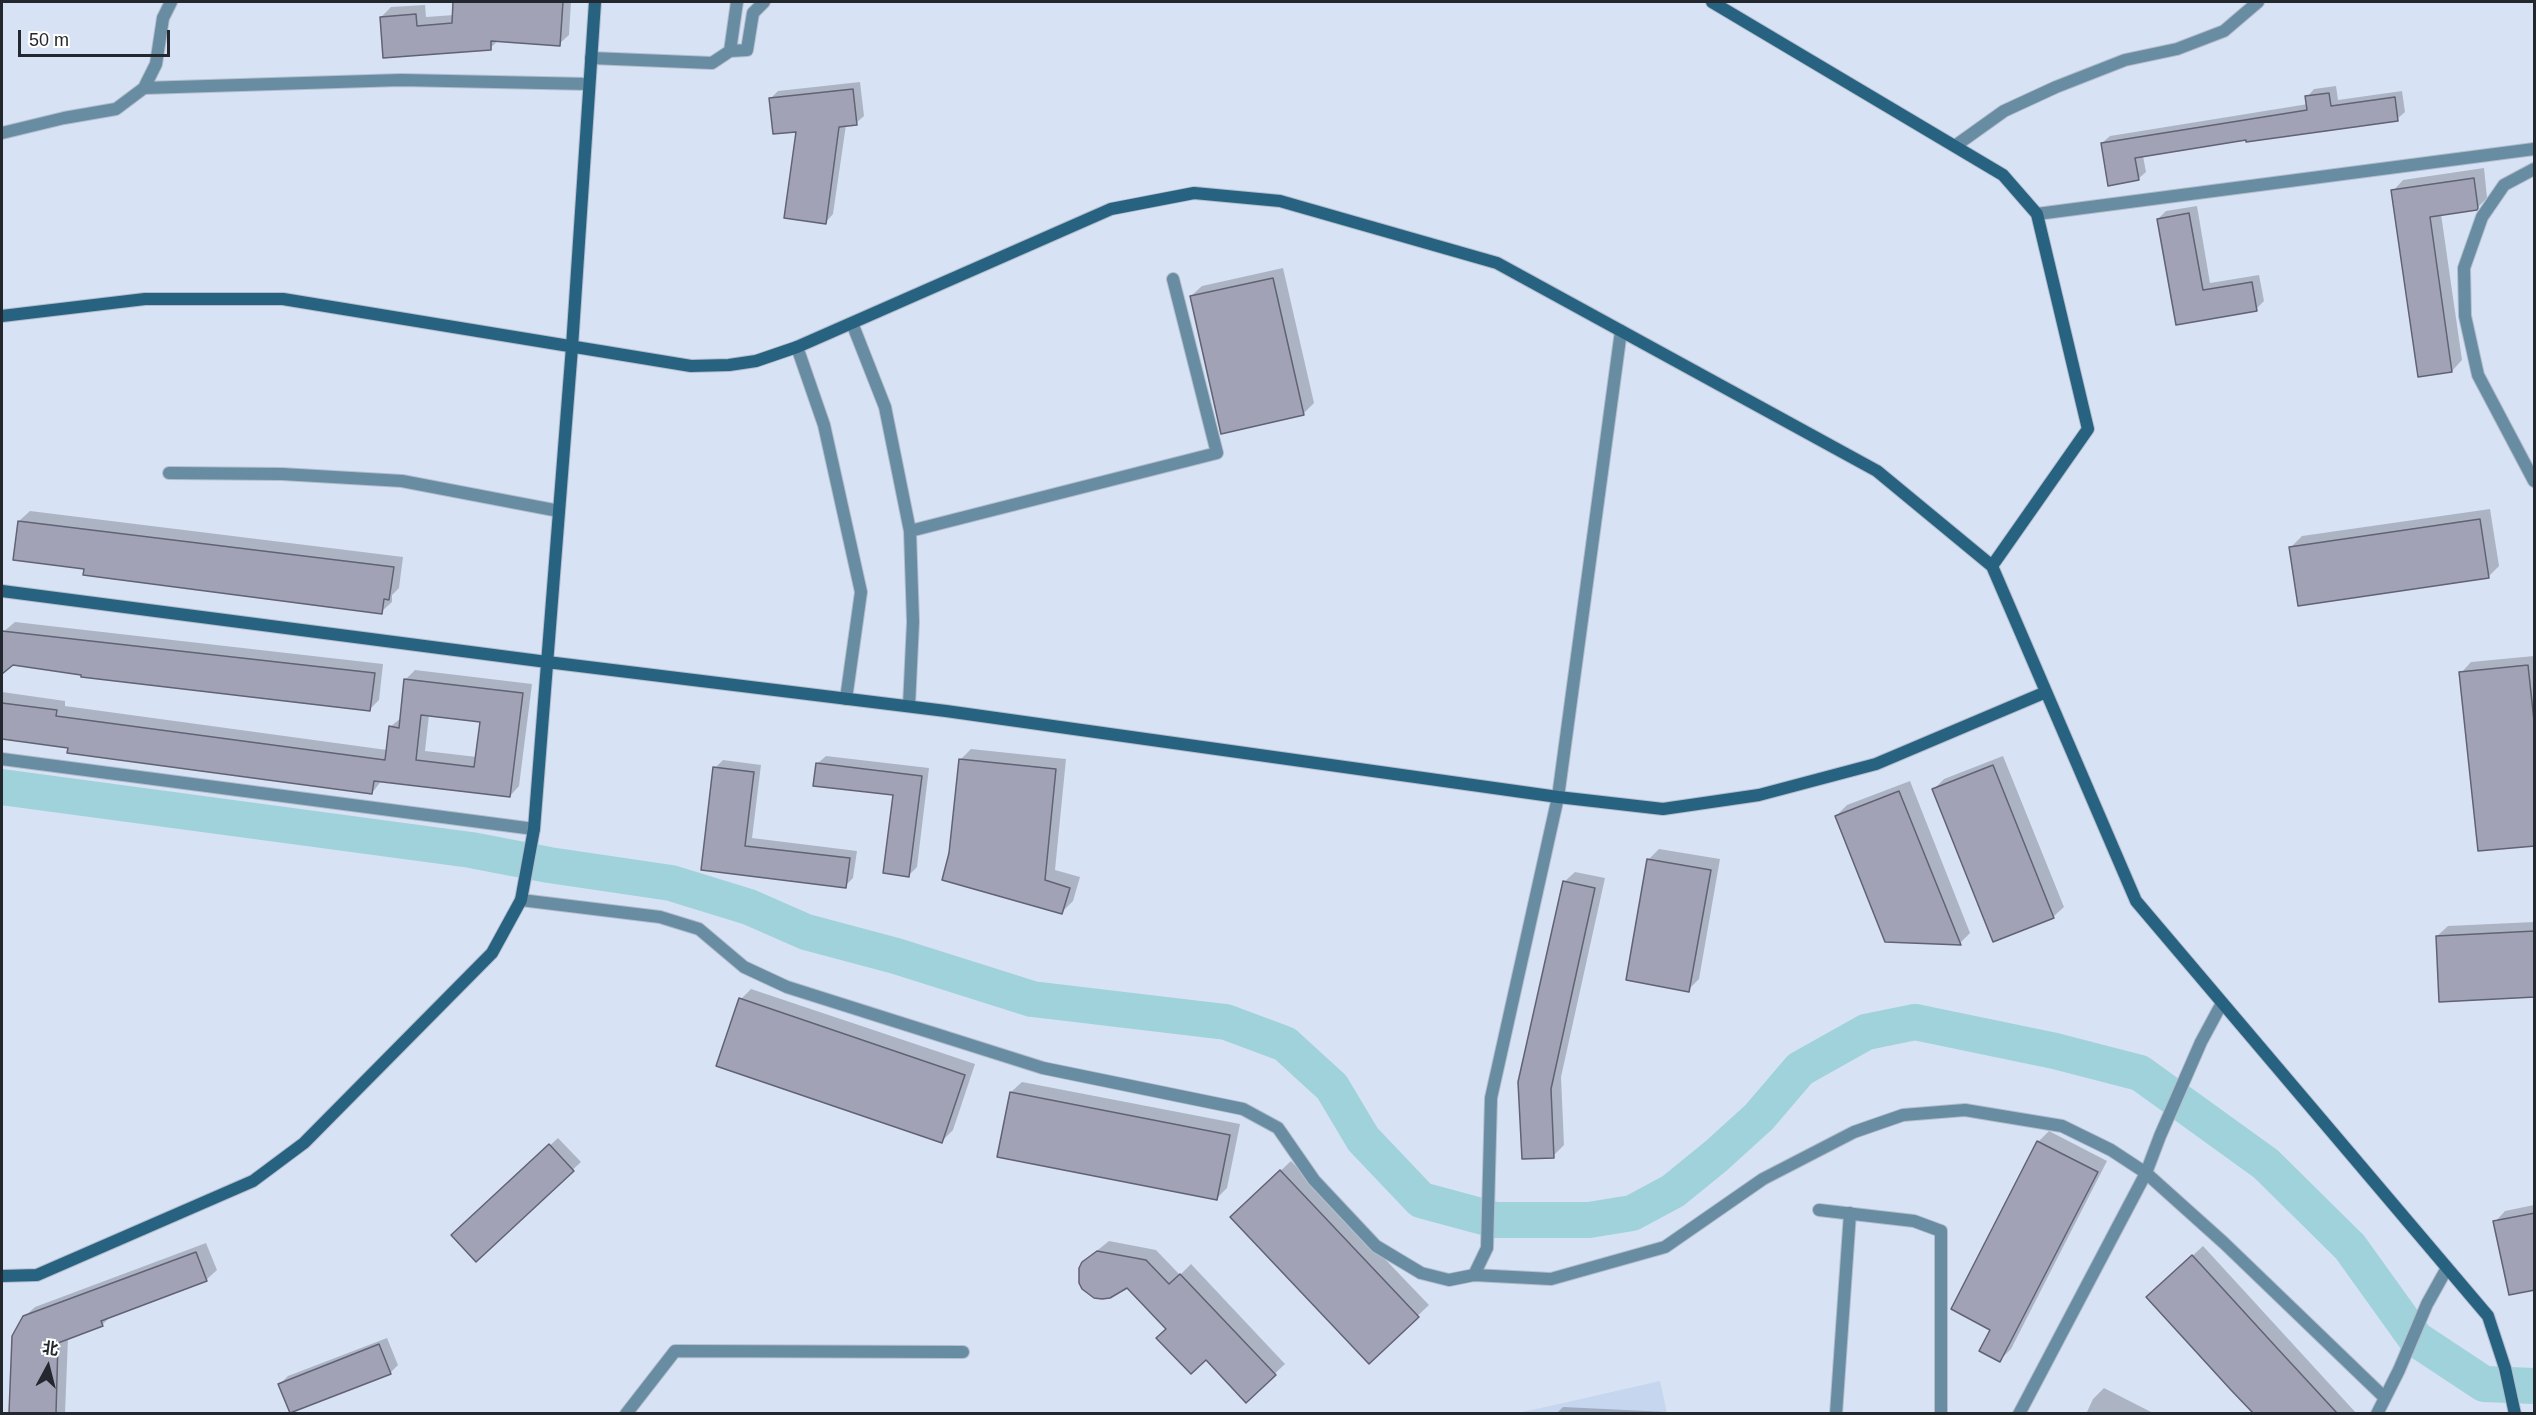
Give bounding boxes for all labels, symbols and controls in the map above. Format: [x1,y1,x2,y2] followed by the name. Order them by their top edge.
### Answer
[21,18,172,56] scale bar
[29,30,69,50] text: 50 m
[18,1337,78,1397] north arrow
[41,1339,59,1358] text: 北

